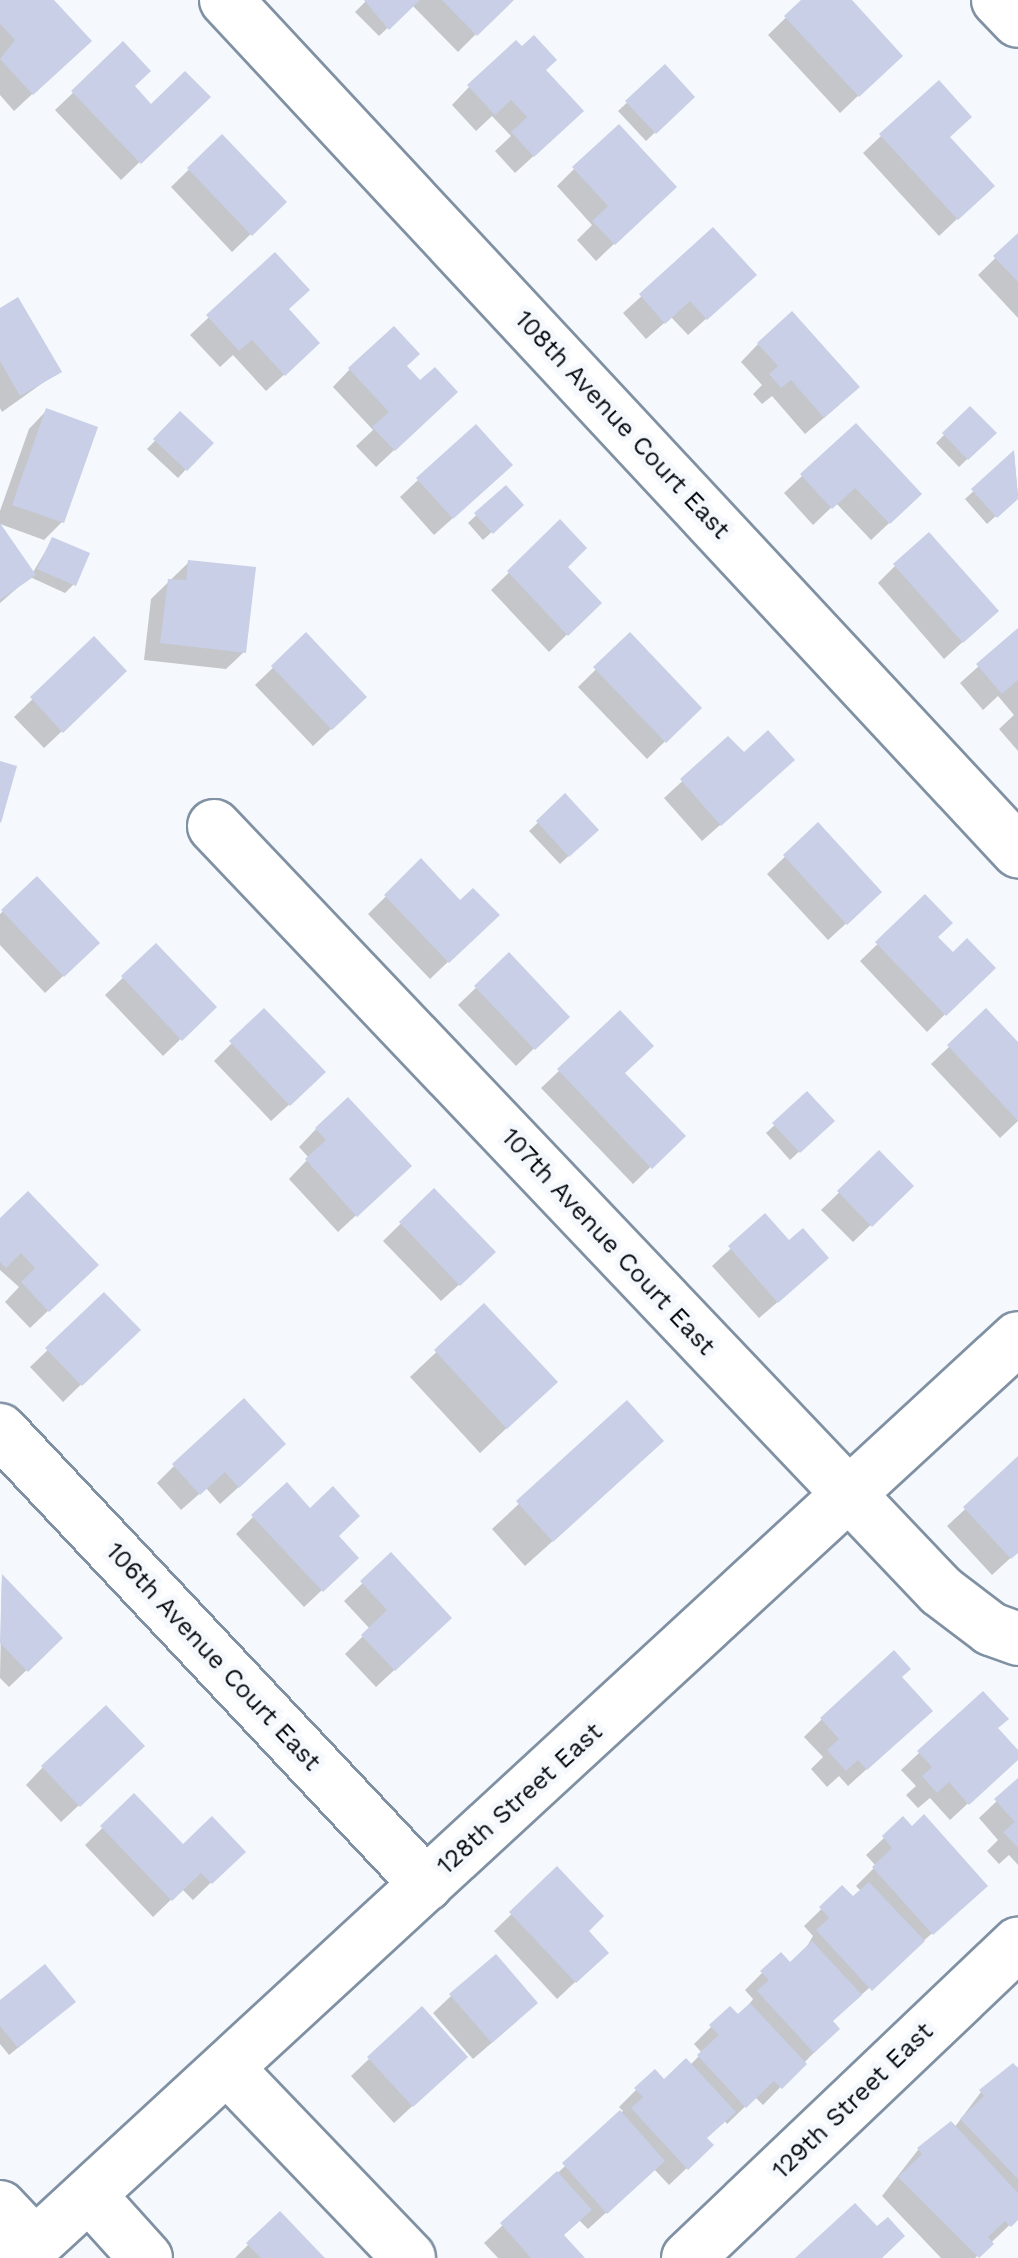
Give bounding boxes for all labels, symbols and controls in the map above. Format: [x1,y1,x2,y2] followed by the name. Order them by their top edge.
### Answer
[508,304,736,546] street label: 108th Avenue Court East
[495,1122,721,1362] street label: 107th Avenue Court East
[99,1536,327,1778] street label: 106th Avenue Court East
[431,1717,609,1881] street label: 128th Street East
[766,2017,940,2185] street label: 129th Street East

